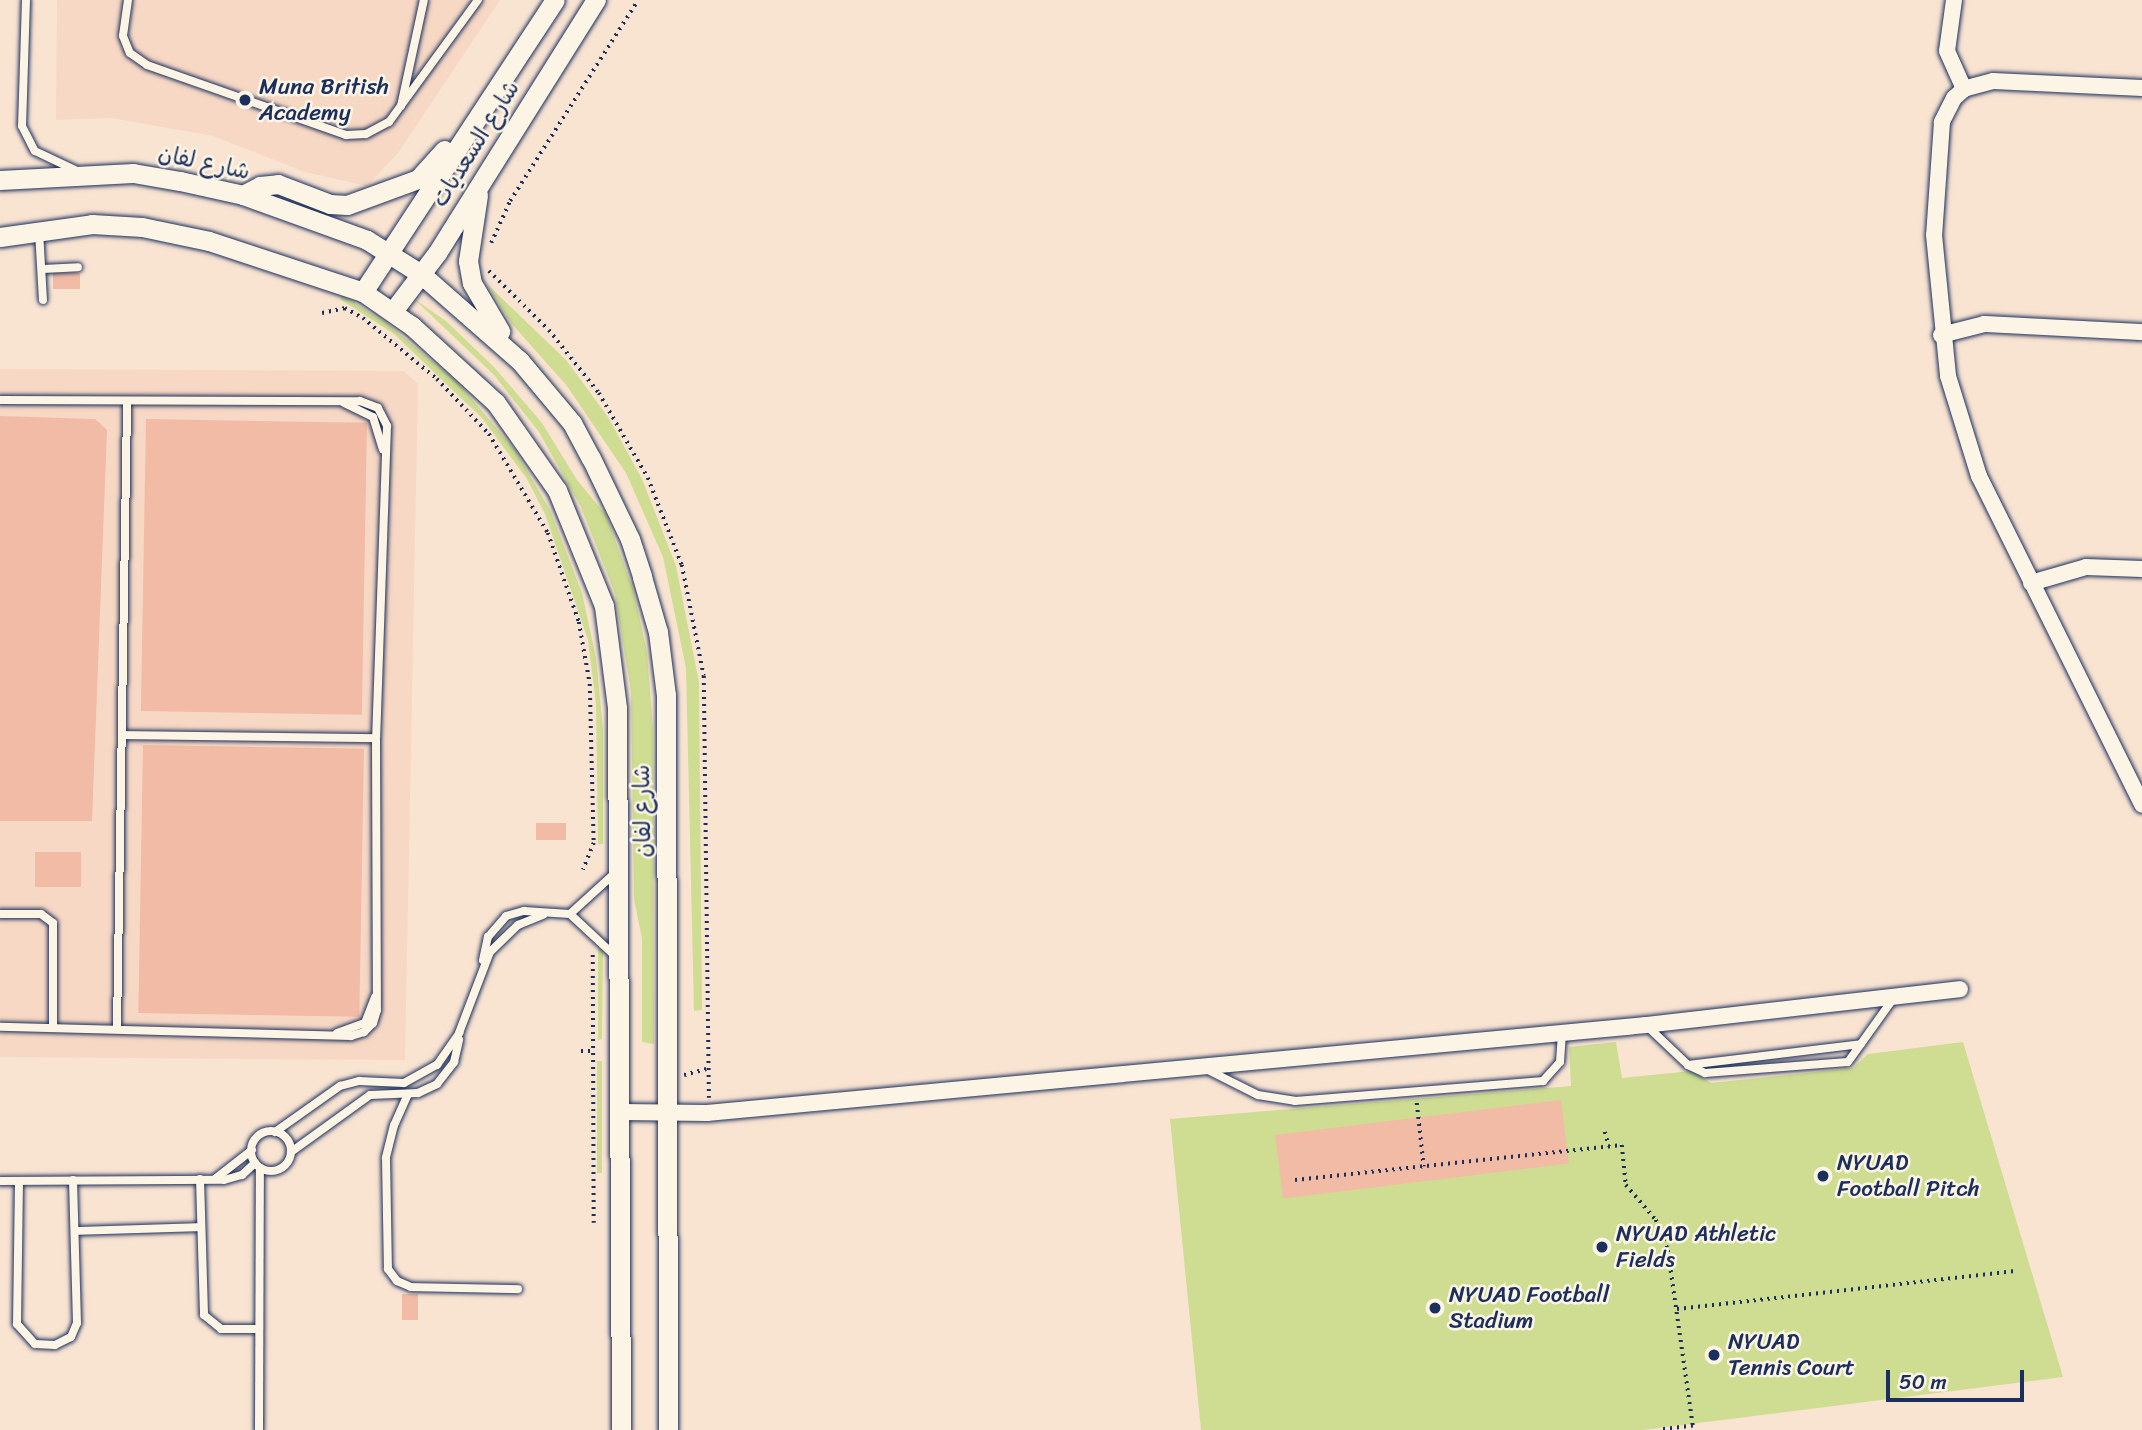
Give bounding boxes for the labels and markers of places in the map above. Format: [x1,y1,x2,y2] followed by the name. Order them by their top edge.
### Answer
[259,73,388,127] place label: Muna British Academy
[237,92,253,108] marker: Muna British Academy
[1837,1149,1980,1203] place label: NYUAD Football Pitch
[1815,1168,1831,1184] marker: NYUAD Football Pitch
[1616,1220,1777,1274] place label: NYUAD Athletic Fields
[1594,1239,1610,1255] marker: NYUAD Athletic Fields
[1449,1281,1609,1335] place label: NYUAD Football Stadium
[1427,1300,1443,1316] marker: NYUAD Football Stadium
[1728,1328,1855,1382] place label: NYUAD Tennis Court
[1706,1347,1722,1363] marker: NYUAD Tennis Court

